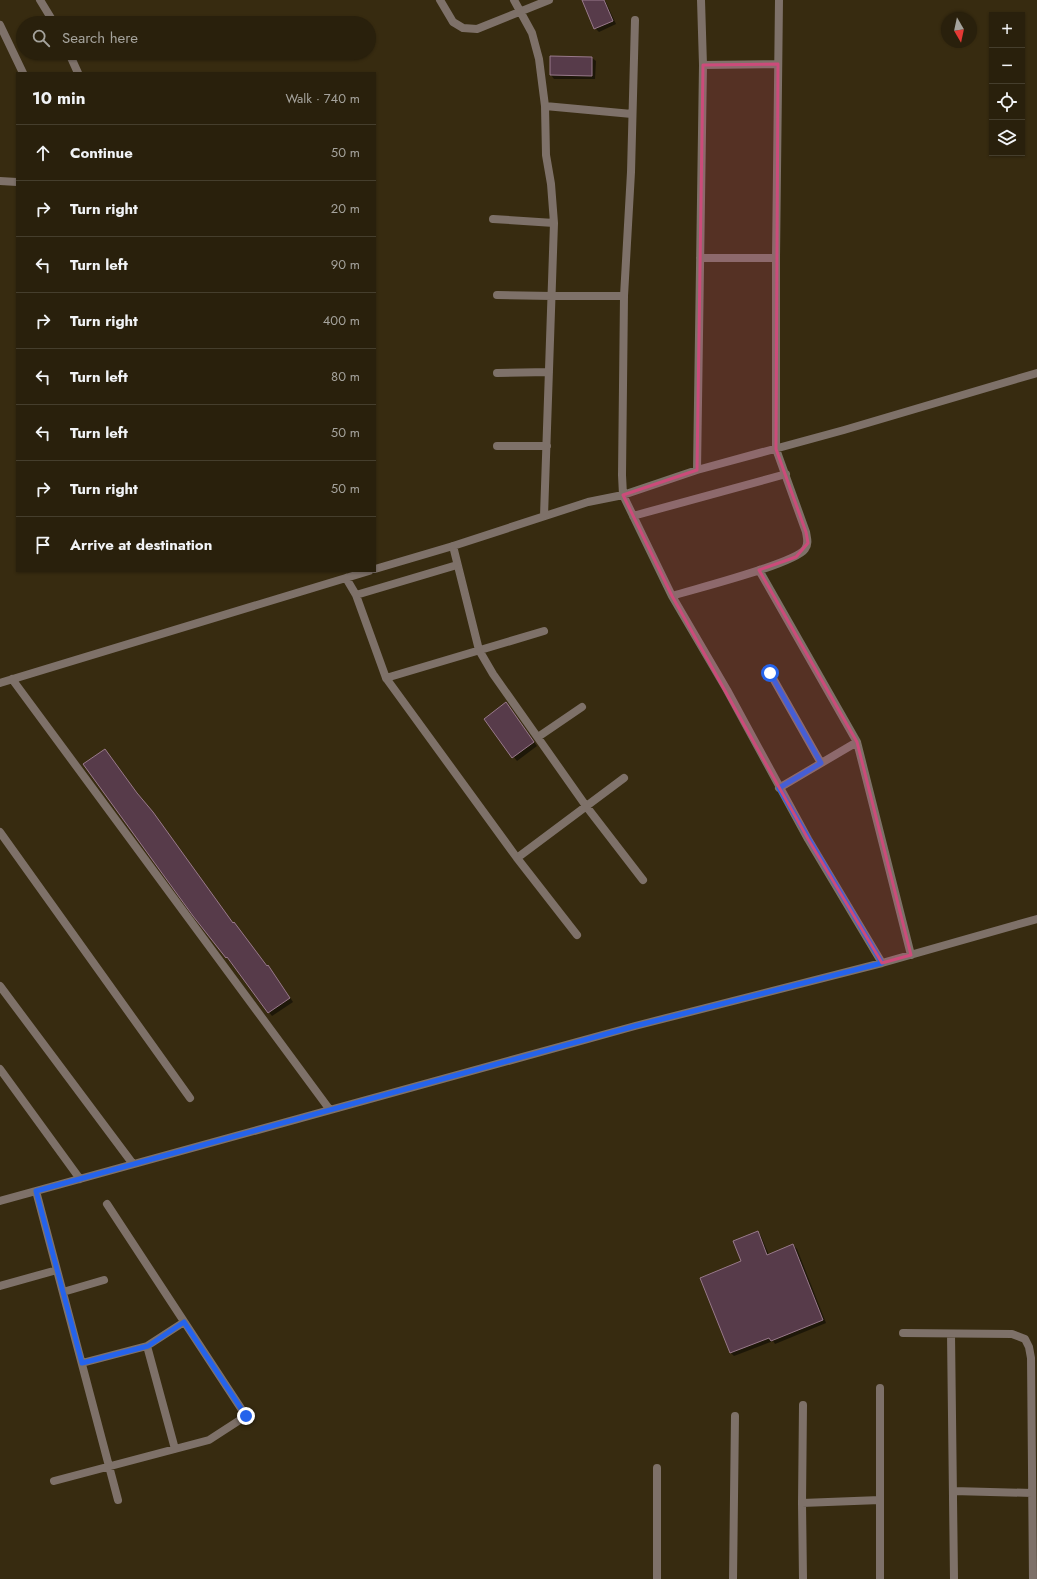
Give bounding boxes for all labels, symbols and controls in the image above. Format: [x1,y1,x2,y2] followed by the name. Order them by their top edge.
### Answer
[941,12,977,48] north arrow
[989,12,1025,156] map controls
[989,12,1025,48] button: +
[16,16,376,60] search box
[30,27,52,49] icon: search
[62,27,138,49] text: Search here
[989,48,1025,84] button: −
[989,84,1025,120] button: locate
[32,86,85,110] text: 10 min
[286,89,360,108] text: Walk · 740 m
[989,120,1025,156] button: layers
[32,142,54,164] icon: ahead
[70,142,133,164] text: Continue
[331,143,360,162] text: 50 m
[32,198,54,220] icon: right
[70,198,138,220] text: Turn right
[331,199,360,218] text: 20 m
[32,254,54,276] icon: left
[70,254,128,276] text: Turn left
[331,255,360,274] text: 90 m
[32,310,54,332] icon: right
[70,310,138,332] text: Turn right
[323,311,360,330] text: 400 m
[32,366,54,388] icon: left
[70,366,128,388] text: Turn left
[331,367,360,386] text: 80 m
[32,422,54,444] icon: left
[70,422,128,444] text: Turn left
[331,423,360,442] text: 50 m
[32,478,54,500] icon: right
[70,478,138,500] text: Turn right
[331,479,360,498] text: 50 m
[32,534,54,556] icon: arrive
[70,534,212,556] text: Arrive at destination
[761,664,779,682] route start
[237,1407,255,1425] route end

